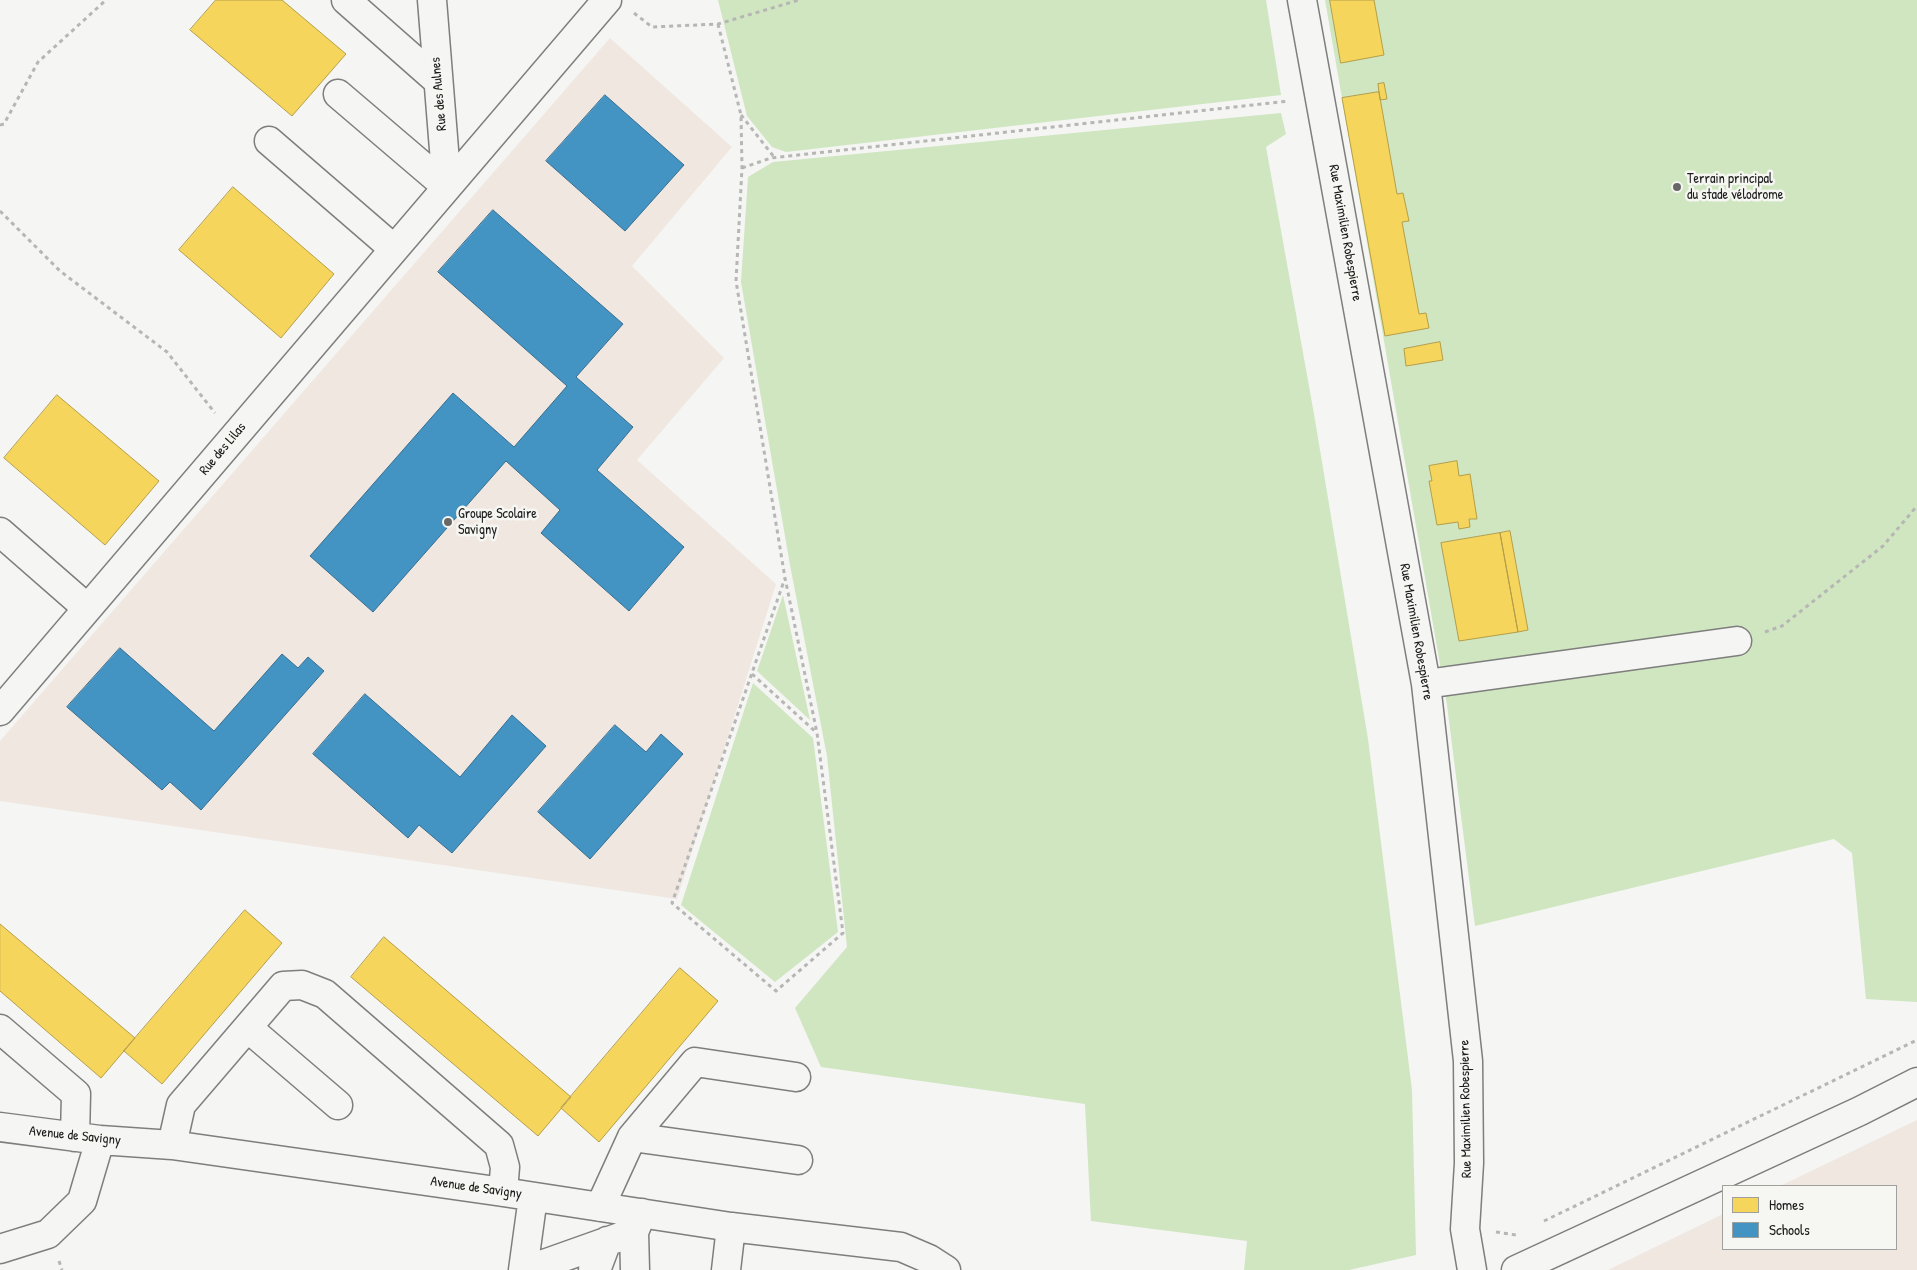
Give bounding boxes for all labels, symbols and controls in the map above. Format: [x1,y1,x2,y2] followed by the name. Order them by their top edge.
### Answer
[427,56,451,132] street label: Rue des Aulnes
[1325,163,1365,303] street label: Rue Maximilien Robespierre
[1687,171,1783,203] place label: Terrain principal du stade vélodrome
[1671,181,1683,193] marker: Terrain principal du stade vélodrome
[196,419,250,479] street label: Rue des Lilas
[458,506,537,538] place label: Groupe Scolaire Savigny
[442,516,454,528] marker: Groupe Scolaire Savigny
[1396,562,1436,702] street label: Rue Maximilien Robespierre
[1456,1040,1476,1178] street label: Rue Maximilien Robespierre
[28,1123,122,1149] street label: Avenue de Savigny
[429,1173,523,1203] street label: Avenue de Savigny
[1722,1185,1897,1250] legend
[1769,1194,1804,1215] text: Homes
[1769,1219,1810,1240] text: Schools

